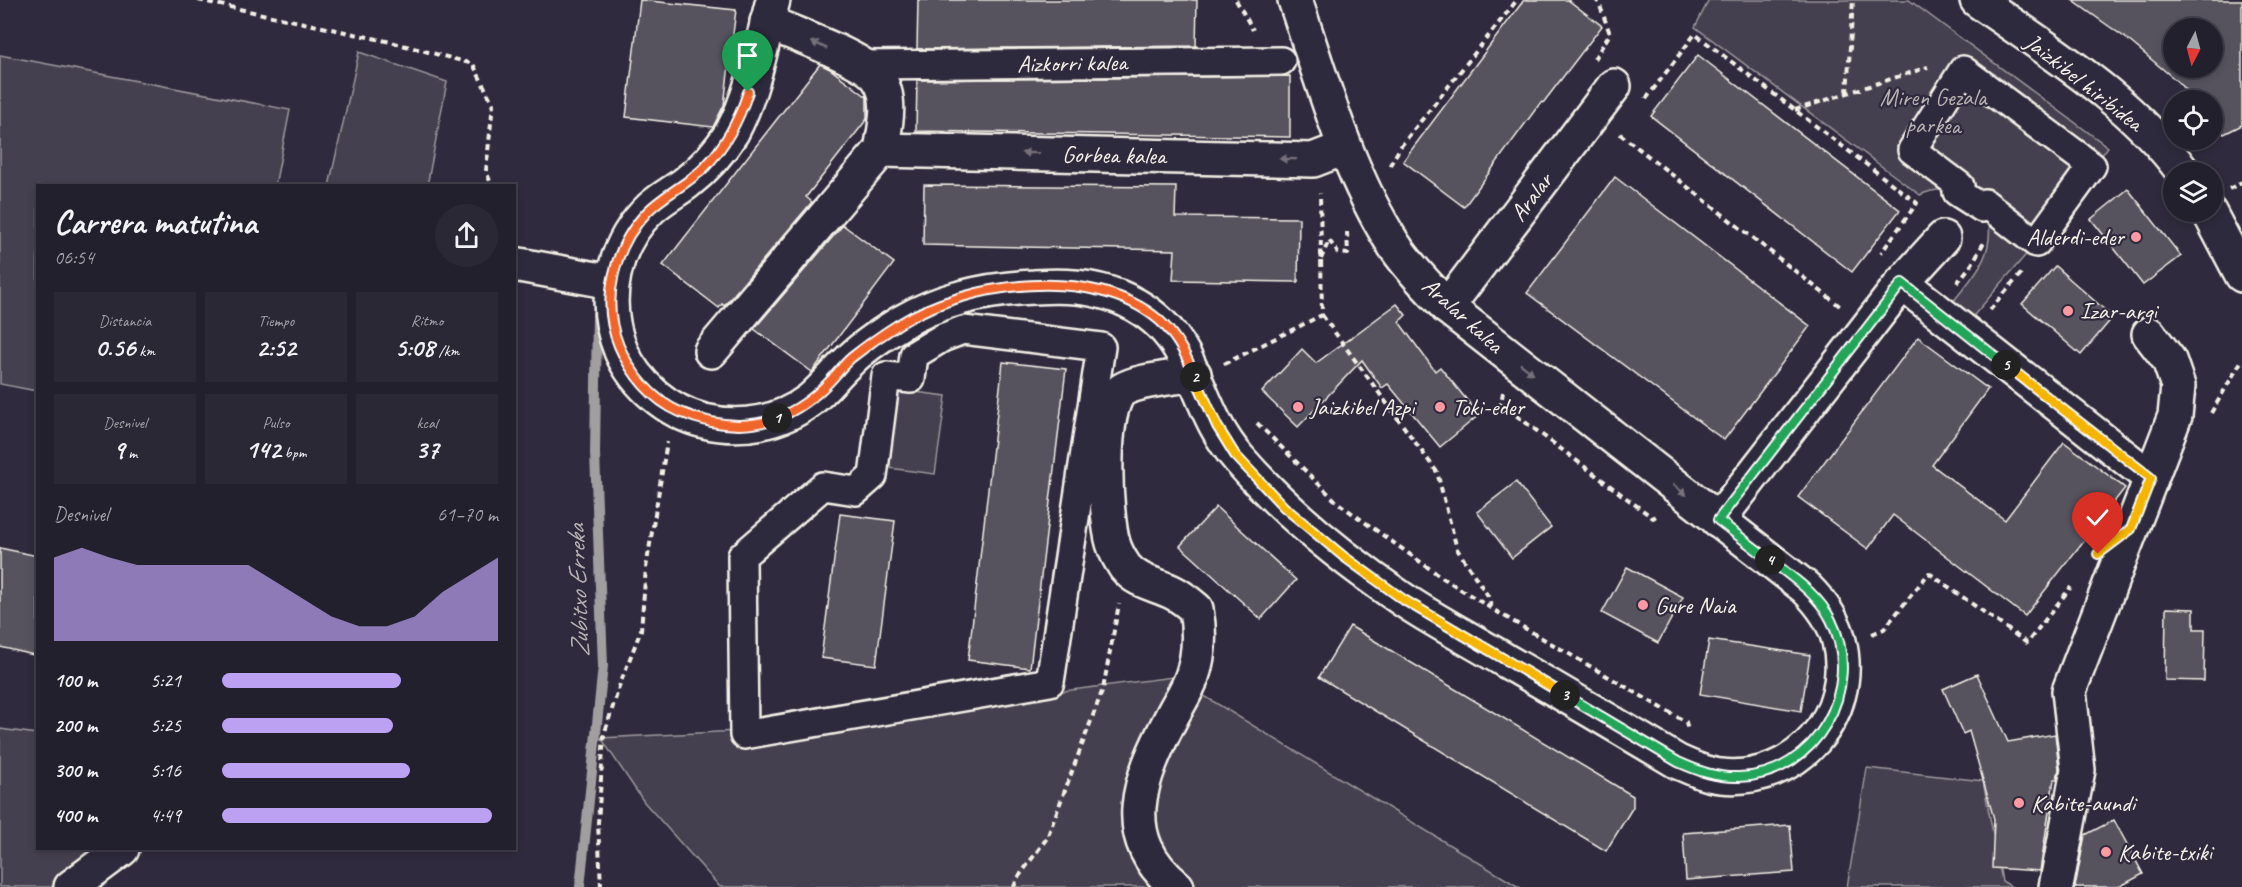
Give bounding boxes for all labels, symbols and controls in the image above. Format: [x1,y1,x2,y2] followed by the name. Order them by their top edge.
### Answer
[2163,18,2223,78] north arrow
[2163,18,2223,222] map controls
[2018,26,2151,139] street label: Jaizkibel hiribidea
[722,30,773,92] pin
[731,39,764,72] icon: arrive
[810,40,828,49] one-way arrow
[1017,47,1129,79] street label: Aizkorri kalea
[1880,82,1988,140] park label: Miren Gezala parkea
[2163,90,2223,150] button: locate
[1062,139,1168,171] street label: Gorbea kalea
[1021,149,1040,158] one-way arrow
[1279,155,1298,164] one-way arrow
[2163,162,2223,222] button: layers
[1503,165,1560,227] street label: Aralar
[54,201,257,243] text: Carrera matutina
[435,204,498,267] button: share
[2027,222,2126,252] place label: Alderdi-eder
[2129,230,2143,244] marker: Alderdi-eder
[54,245,94,270] text: 06:54
[1416,271,1511,360] street label: Aralar kalea
[2080,296,2159,326] place label: Izar-argi
[2061,304,2075,318] marker: Izar-argi
[99,311,151,331] text: Distancia
[258,311,294,331] text: Tiempo
[411,311,443,331] text: Ritmo
[95,331,135,364] text: 0.56
[256,331,296,364] text: 2:52
[395,331,435,364] text: 5:08
[135,341,155,361] text: km
[435,341,459,361] text: /km
[1991,350,2021,380] pin: 5
[2003,355,2009,375] text: 5
[1180,362,1210,392] pin: 2
[1519,363,1534,375] one-way arrow
[1191,367,1199,387] text: 2
[1309,392,1417,422] place label: Jaizkibel Azpi
[1452,392,1526,422] place label: Toki-eder
[1291,400,1305,414] marker: Jaizkibel Azpi
[1433,400,1447,414] marker: Toki-eder
[762,403,792,433] pin: 1
[773,408,781,428] text: 1
[103,413,147,433] text: Desnivel
[263,413,289,433] text: Pulso
[416,413,438,433] text: kcal
[113,433,124,466] text: 9
[246,433,281,466] text: 142
[415,433,439,466] text: 37
[124,443,137,463] text: m
[281,443,306,463] text: bpm
[1672,483,1688,496] one-way arrow
[2072,492,2123,554] pin
[2081,501,2114,534] icon: check
[54,502,108,527] text: Desnivel
[437,502,498,527] text: 61–70 m
[559,522,597,658] water label: Zubitxo Erreka
[1755,545,1785,575] pin: 4
[1766,550,1774,570] text: 4
[1655,590,1737,620] place label: Gure Naia
[1636,598,1650,612] marker: Gure Naia
[54,668,97,693] text: 100 m
[150,668,181,693] text: 5:21
[1550,680,1580,710] pin: 3
[1561,685,1569,705] text: 3
[54,713,97,738] text: 200 m
[150,713,181,738] text: 5:25
[54,758,97,783] text: 300 m
[150,758,181,783] text: 5:16
[2031,788,2139,818] place label: Kabite-aundi
[2012,796,2026,810] marker: Kabite-aundi
[54,803,97,828] text: 400 m
[150,803,181,828] text: 4:49
[2118,837,2214,867] place label: Kabite-txiki
[2099,845,2113,859] marker: Kabite-txiki

